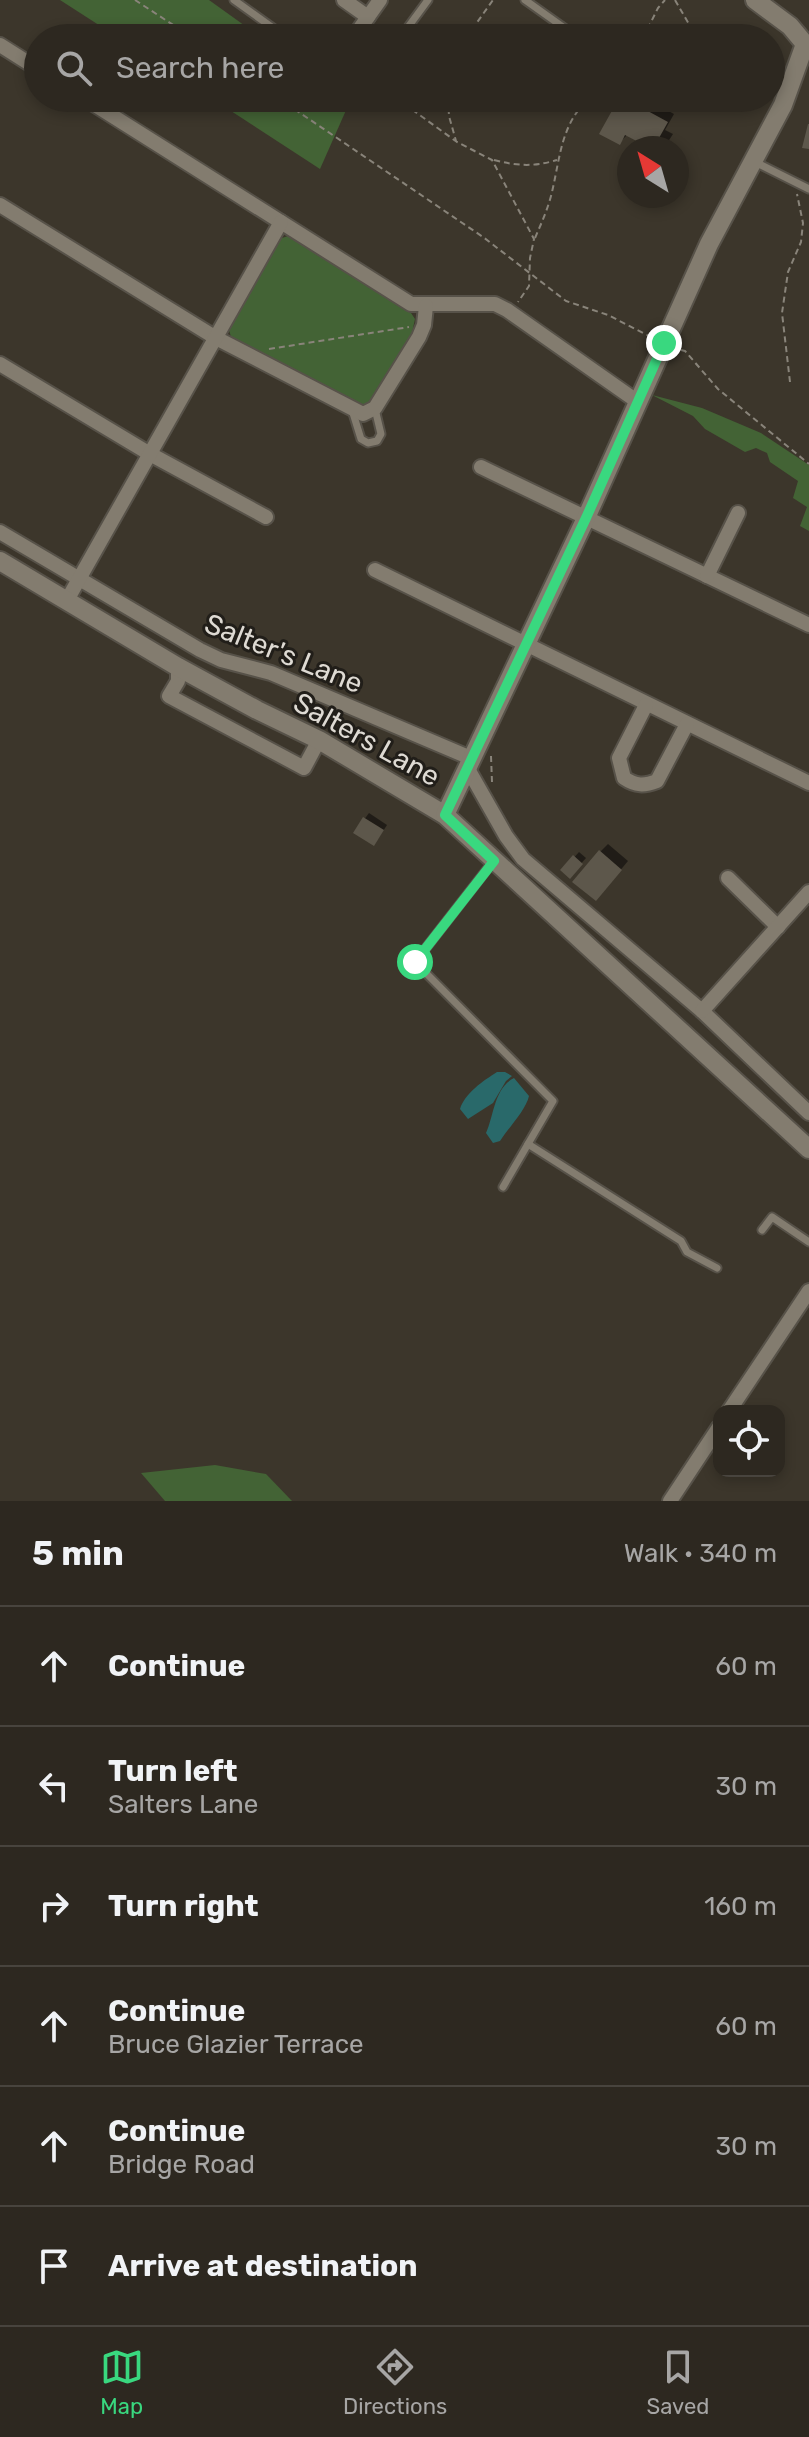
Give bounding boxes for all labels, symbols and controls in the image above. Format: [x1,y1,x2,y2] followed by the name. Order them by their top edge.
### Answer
[24,24,785,112] search box
[52,46,96,90] icon: search
[116,50,284,86] text: Search here
[617,136,689,208] north arrow
[646,325,682,361] route end
[200,607,368,700] street label: Salter's Lane
[288,686,446,793] street label: Salters Lane
[397,944,433,980] route start
[713,1405,785,1477] map controls
[713,1405,785,1477] button: locate
[32,1533,124,1574] text: 5 min
[624,1538,777,1569] text: Walk · 340 m
[32,1644,76,1688] icon: ahead
[108,1648,245,1684] text: Continue
[715,1651,777,1682] text: 60 m
[108,1753,238,1789] text: Turn left
[32,1764,76,1808] icon: left
[715,1771,777,1802] text: 30 m
[108,1789,258,1820] text: Salters Lane
[32,1884,76,1928] icon: right
[108,1888,259,1924] text: Turn right
[704,1891,777,1922] text: 160 m
[108,1993,245,2029] text: Continue
[32,2004,76,2048] icon: ahead
[715,2011,777,2042] text: 60 m
[108,2029,364,2060] text: Bruce Glazier Terrace
[108,2113,245,2149] text: Continue
[32,2124,76,2168] icon: ahead
[715,2131,777,2162] text: 30 m
[108,2149,255,2180] text: Bridge Road
[32,2244,76,2288] icon: arrive
[108,2248,418,2284] text: Arrive at destination
[100,2345,144,2420] tab: Map
[343,2345,447,2420] tab: Directions
[647,2345,709,2420] tab: Saved

